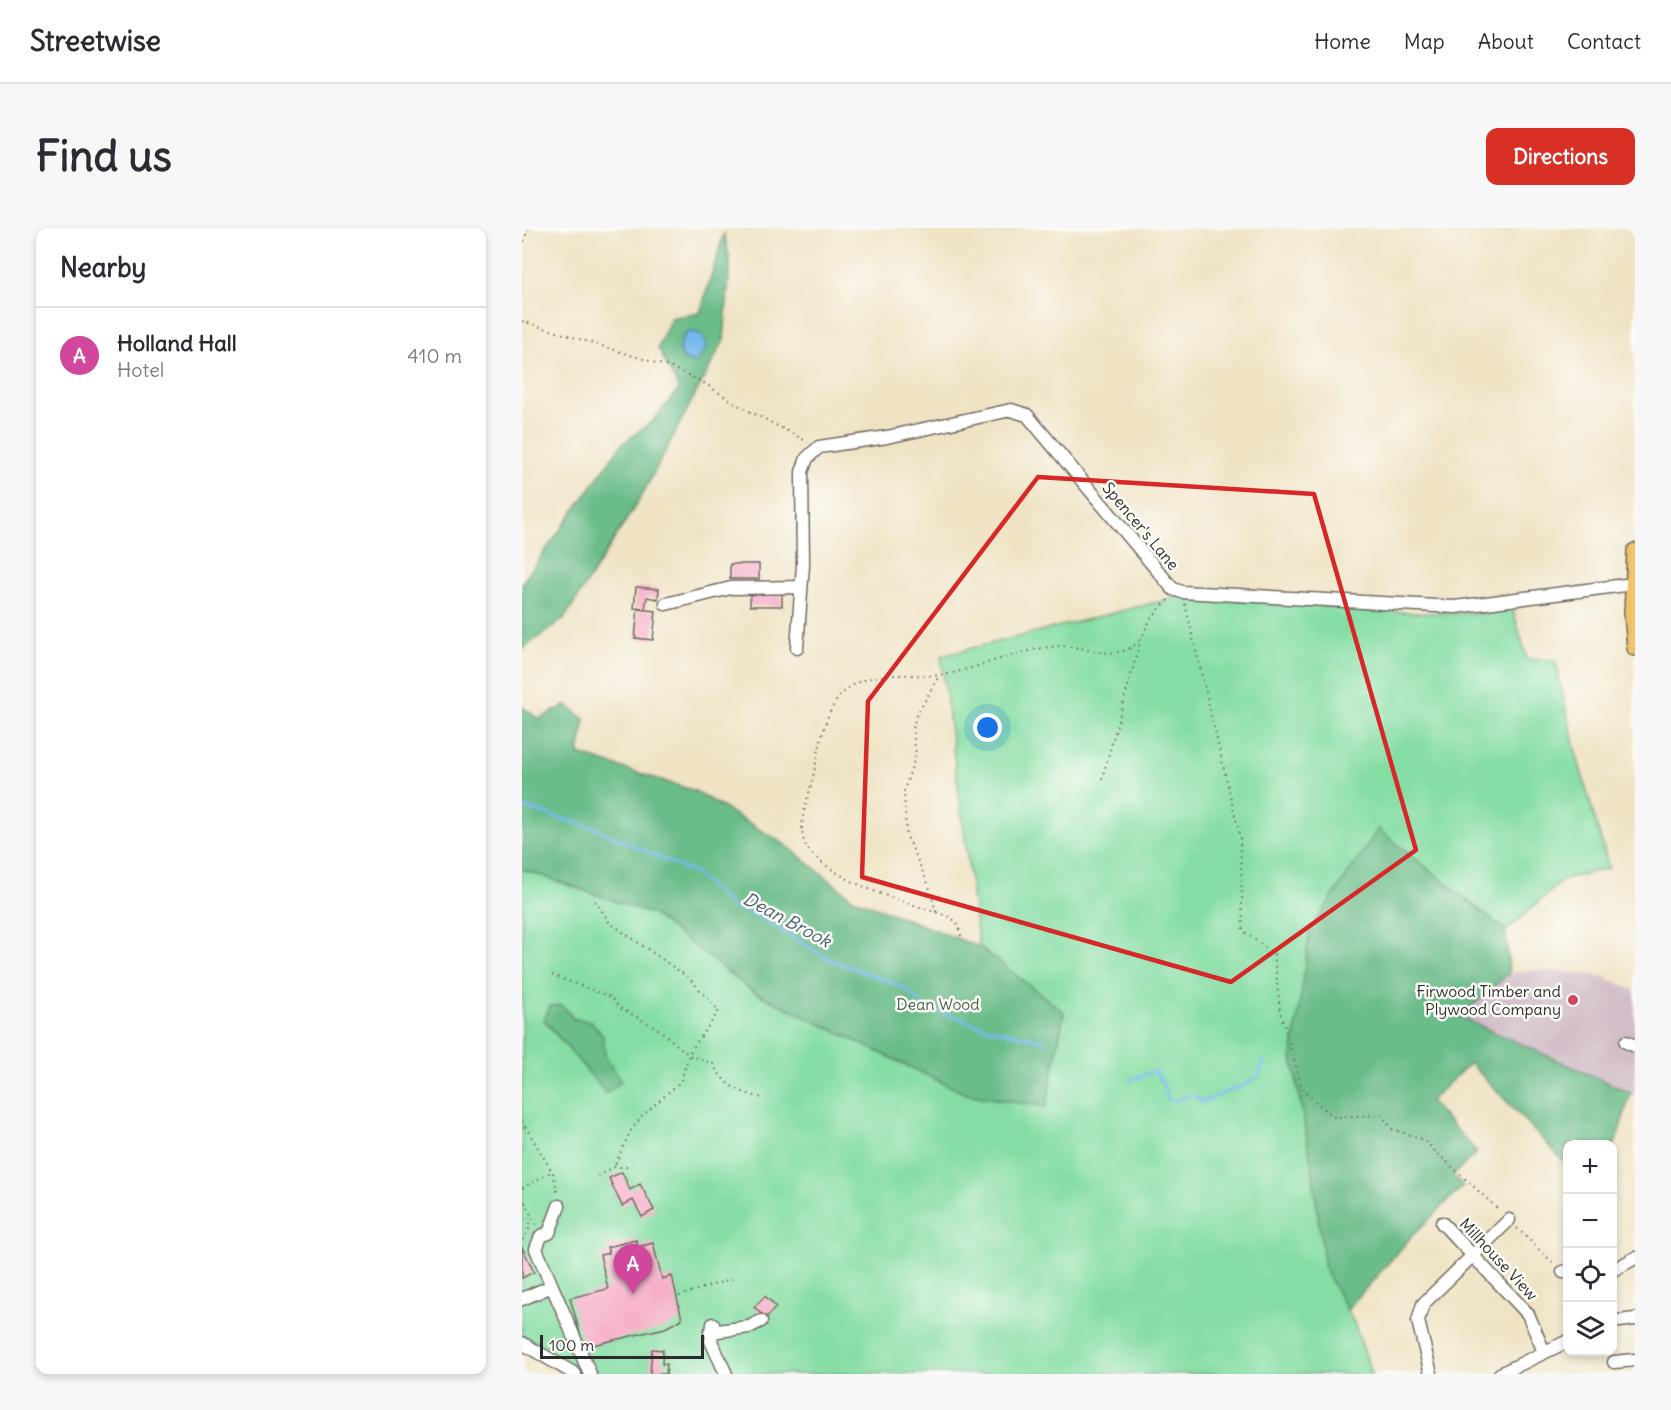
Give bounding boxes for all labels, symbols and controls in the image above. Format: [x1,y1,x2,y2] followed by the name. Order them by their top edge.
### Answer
[30,23,161,59] text: Streetwise
[1314,28,1371,55] text: Home
[1404,28,1445,55] text: Map
[1478,28,1534,55] text: About
[1567,28,1641,55] text: Contact
[1486,128,1635,185] button: Directions
[36,130,172,182] text: Find us
[60,251,146,284] text: Nearby
[117,329,237,357] text: Holland Hall
[73,343,86,368] text: A
[407,343,462,368] text: 410 m
[117,357,164,382] text: Hotel
[1098,478,1184,574] street label: Spencer's Lane
[973,713,1002,742] your location
[740,887,837,953] water label: Dean Brook
[1416,981,1561,1019] place label: Firwood Timber and Plywood Company
[1566,993,1580,1007] marker: Firwood Timber and Plywood Company
[896,994,980,1014] park label: Dean Wood
[1563,1140,1617,1356] map controls
[1563,1140,1617,1194] button: +
[1563,1194,1617,1248] button: −
[1456,1214,1543,1305] street label: Millhouse View
[614,1244,652,1294] pin: A
[1563,1248,1617,1302] button: locate
[1563,1302,1617,1356] button: layers
[540,1332,704,1360] scale bar
[549,1335,594,1355] text: 100 m

